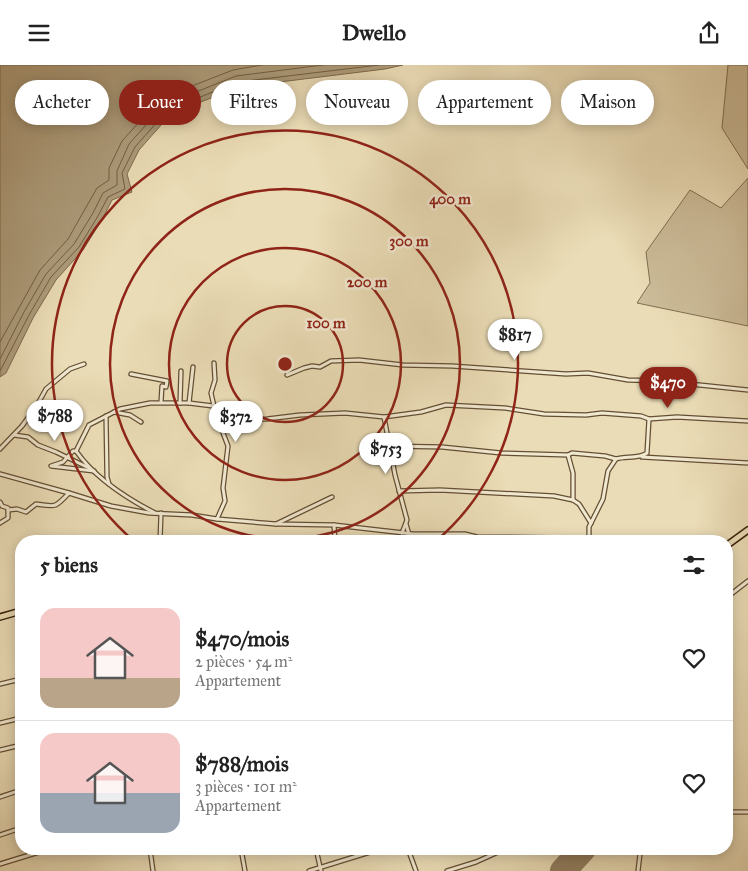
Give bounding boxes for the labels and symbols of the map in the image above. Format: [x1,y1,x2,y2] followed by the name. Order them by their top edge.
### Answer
[429,190,471,209] text: 400 m
[389,232,429,251] text: 300 m
[347,273,388,291] text: 200 m
[306,314,346,332] text: 100 m
[485,319,545,361] pin: $817
[276,355,294,373] centre of rings
[638,367,698,409] pin: $470
[25,399,85,442] pin: $788
[206,401,266,443] pin: $372
[356,433,416,475] pin: $753

